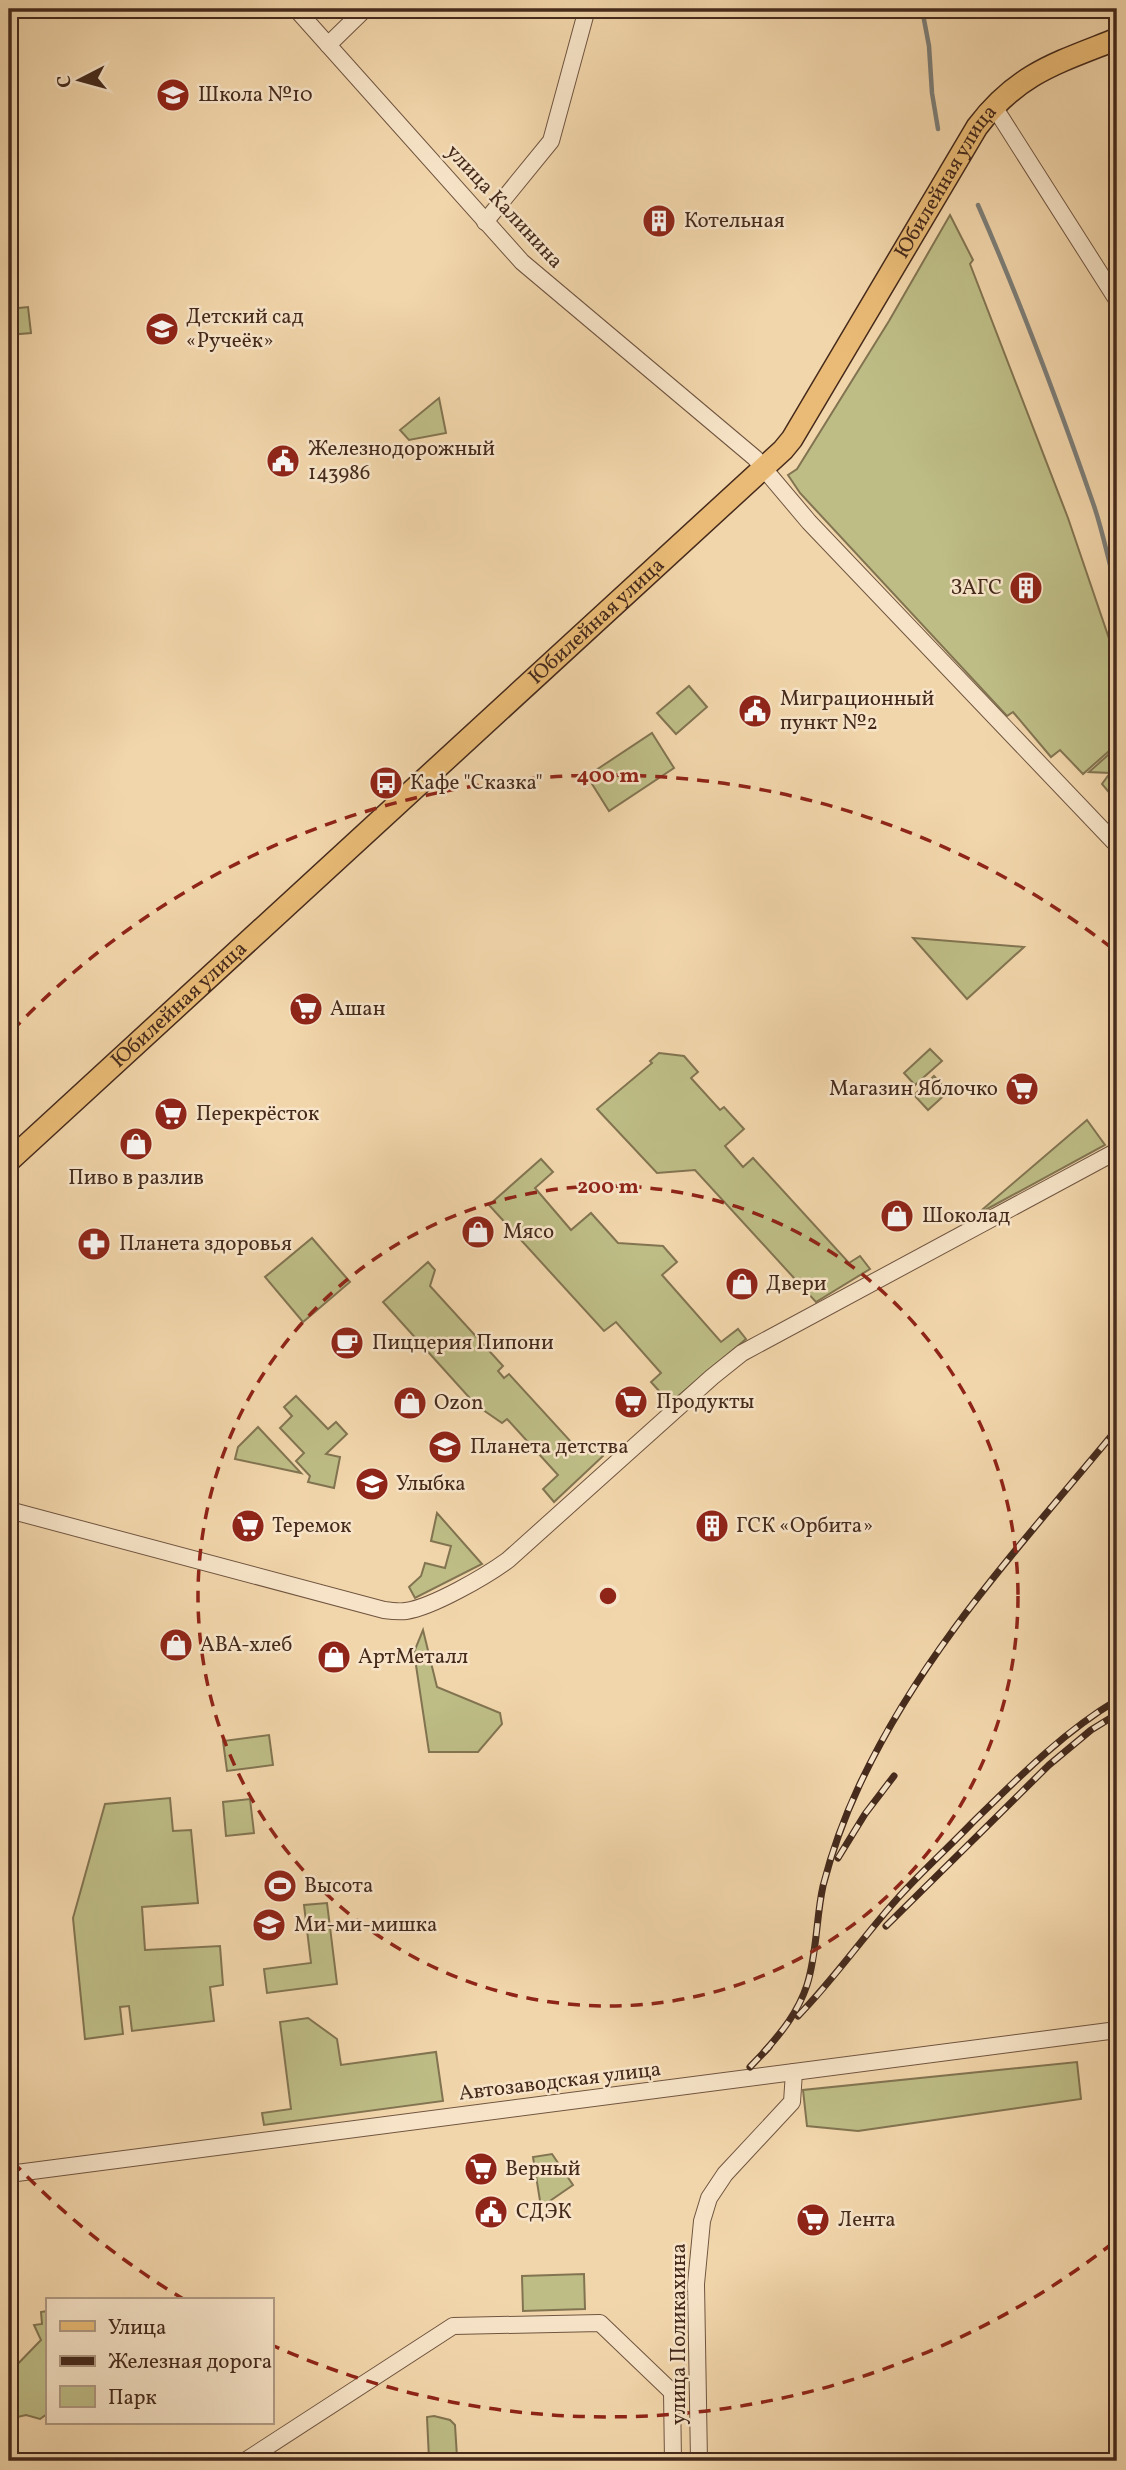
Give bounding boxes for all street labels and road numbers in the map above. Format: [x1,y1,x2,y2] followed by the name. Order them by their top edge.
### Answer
[888,98,1004,264] street label: Юбилейная улица
[439,138,569,276] street label: улица Калинина
[522,551,671,691] street label: Юбилейная улица
[105,935,254,1075] street label: Юбилейная улица
[457,2055,663,2109] street label: Автозаводская улица
[665,2243,694,2425] street label: улица Поликахина

